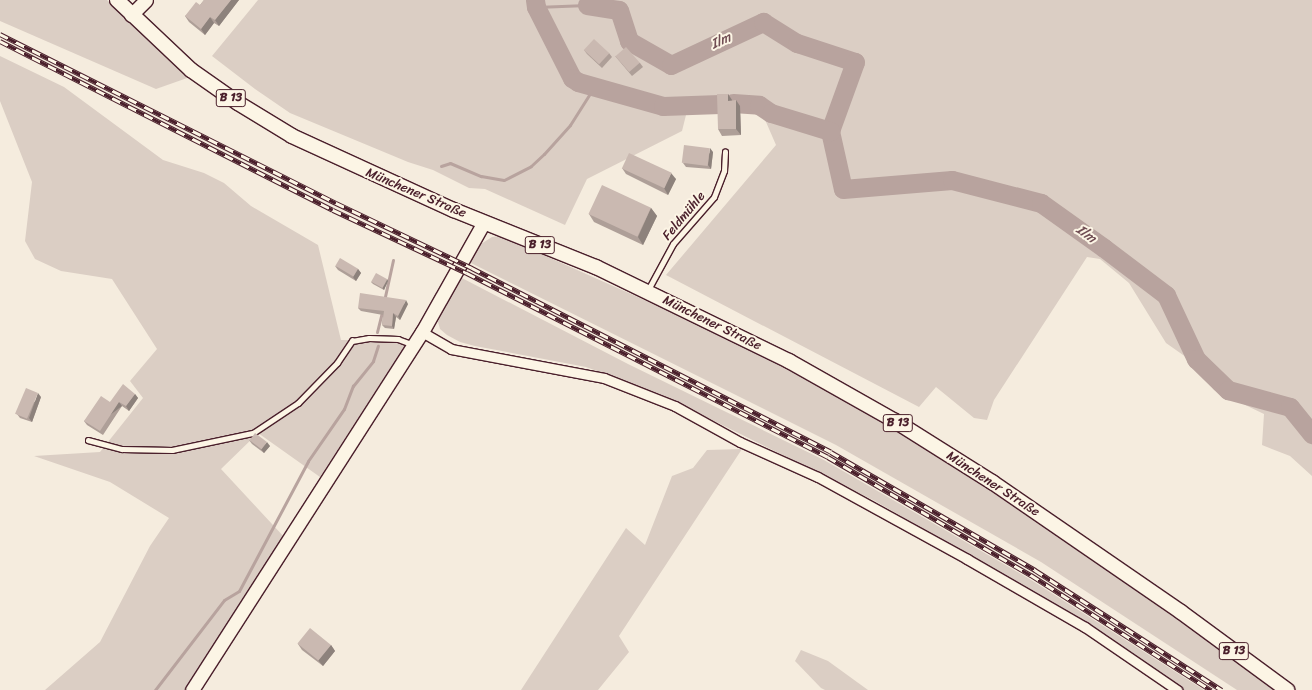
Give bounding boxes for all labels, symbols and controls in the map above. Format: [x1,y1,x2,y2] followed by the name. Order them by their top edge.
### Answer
[708,29,734,53] water label: Ilm
[215,88,247,108] road number: B 13
[363,165,469,221] street label: Münchener Straße
[659,189,709,243] street label: Feldmühle
[1073,221,1099,247] water label: Ilm
[524,235,556,255] road number: B 13
[660,292,764,354] street label: Münchener Straße
[882,413,914,433] road number: B 13
[943,448,1043,520] street label: Münchener Straße
[1218,641,1250,661] road number: B 13

